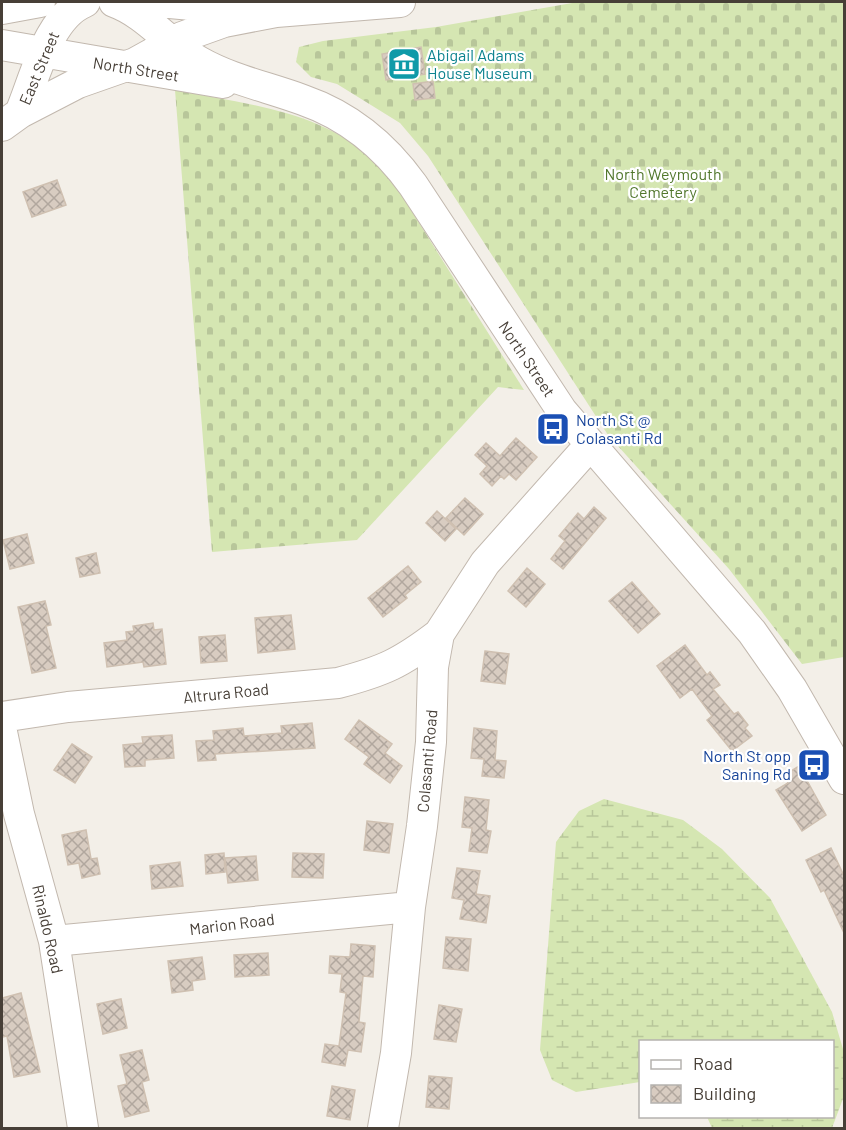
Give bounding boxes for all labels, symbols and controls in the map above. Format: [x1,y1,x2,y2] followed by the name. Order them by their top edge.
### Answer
[15,28,63,108] street label: East Street
[427,45,532,82] place label: Abigail Adams House Museum
[386,46,422,82] museum icon: Abigail Adams House Museum
[92,52,180,85] street label: North Street
[604,164,722,201] park label: North Weymouth Cemetery
[495,317,560,400] street label: North Street
[576,410,662,447] place label: North St @ Colasanti Rd
[535,411,571,447] bus stop icon: North St @ Colasanti Rd
[182,679,270,706] street label: Altrura Road
[413,709,440,813] street label: Colasanti Road
[703,746,791,783] place label: North St opp Saning Rd
[796,747,832,783] bus stop icon: North St opp Saning Rd
[29,883,68,975] street label: Rinaldo Road
[188,909,276,938] street label: Marion Road
[639,1040,834,1118] legend
[693,1052,733,1074] text: Road
[693,1082,756,1104] text: Building

